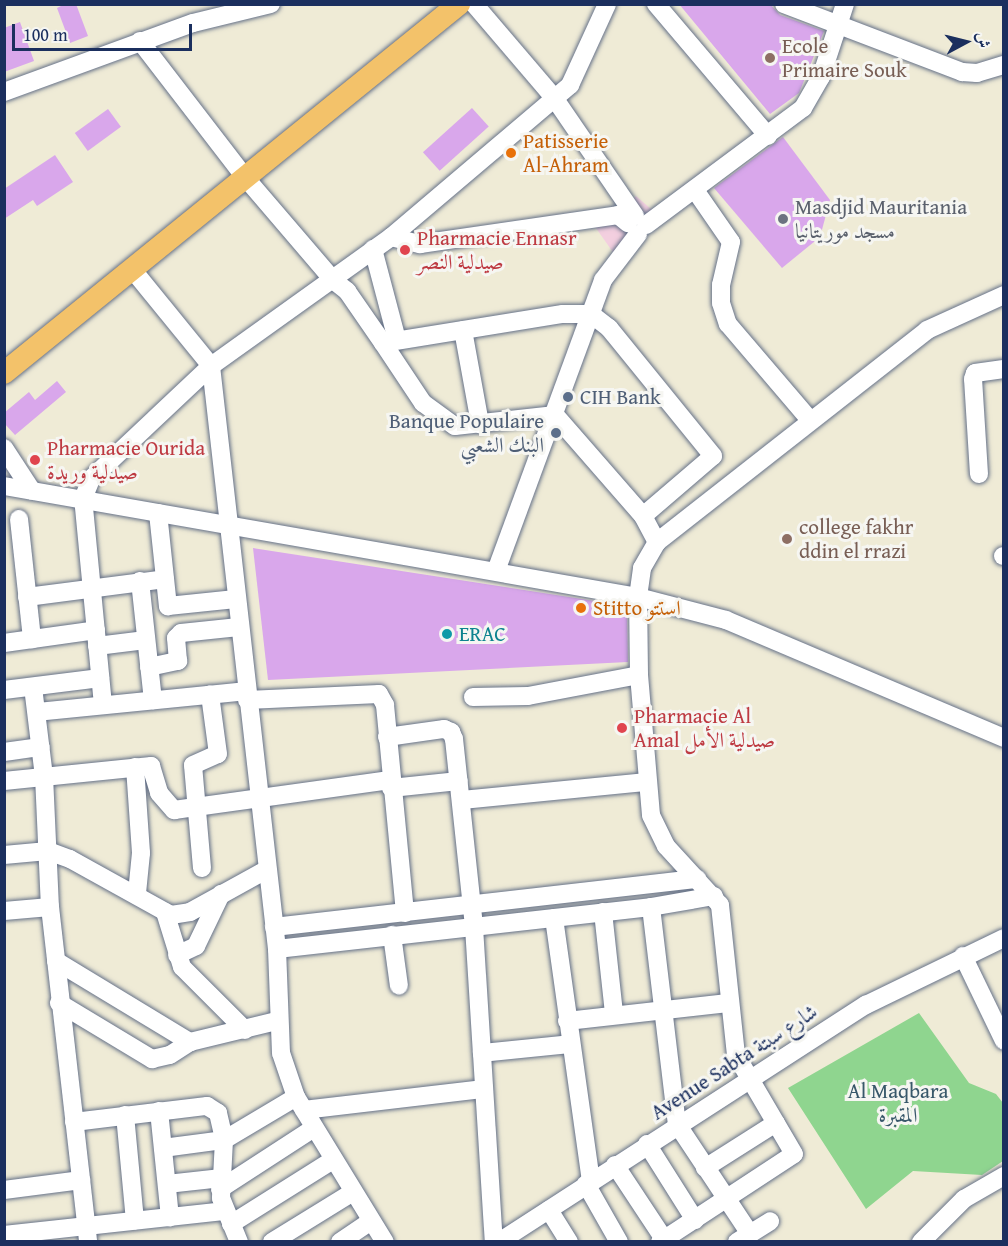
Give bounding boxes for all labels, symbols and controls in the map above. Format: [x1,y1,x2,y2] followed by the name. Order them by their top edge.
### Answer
[15,12,195,50] scale bar
[936,12,996,72] north arrow
[23,21,68,48] text: 100 m
[971,30,997,49] text: ش
[782,33,907,83] place label: Ecole Primaire Souk
[763,51,777,65] marker: Ecole Primaire Souk
[523,128,609,178] place label: Patisserie Al-Ahram
[504,146,518,160] marker: Patisserie Al-Ahram
[795,194,967,244] place label: Masdjid Mauritania مسجد موريتانيا
[776,212,790,226] marker: Masdjid Mauritania مسجد موريتانيا
[417,225,577,275] place label: Pharmacie Ennasr صيدلية النصر
[398,243,412,257] marker: Pharmacie Ennasr صيدلية النصر
[580,384,661,410] place label: CIH Bank
[561,390,575,404] marker: CIH Bank
[389,408,544,458] place label: Banque Populaire البنك الشعبي
[549,426,563,440] marker: Banque Populaire البنك الشعبي
[47,435,205,485] place label: Pharmacie Ourida صيدلية وريدة
[28,453,42,467] marker: Pharmacie Ourida صيدلية وريدة
[799,514,913,564] place label: college fakhr ddin el rrazi
[780,532,794,546] marker: college fakhr ddin el rrazi
[593,595,681,621] place label: Stitto استتو
[574,601,588,615] marker: Stitto استتو
[459,621,506,647] place label: ERAC
[440,627,454,641] marker: ERAC
[634,703,775,753] place label: Pharmacie Al Amal صيدلية الأمل
[615,721,629,735] marker: Pharmacie Al Amal صيدلية الأمل
[646,999,822,1125] street label: Avenue Sabta شارع سبتة
[848,1078,948,1128] park label: Al Maqbara المقبرة

